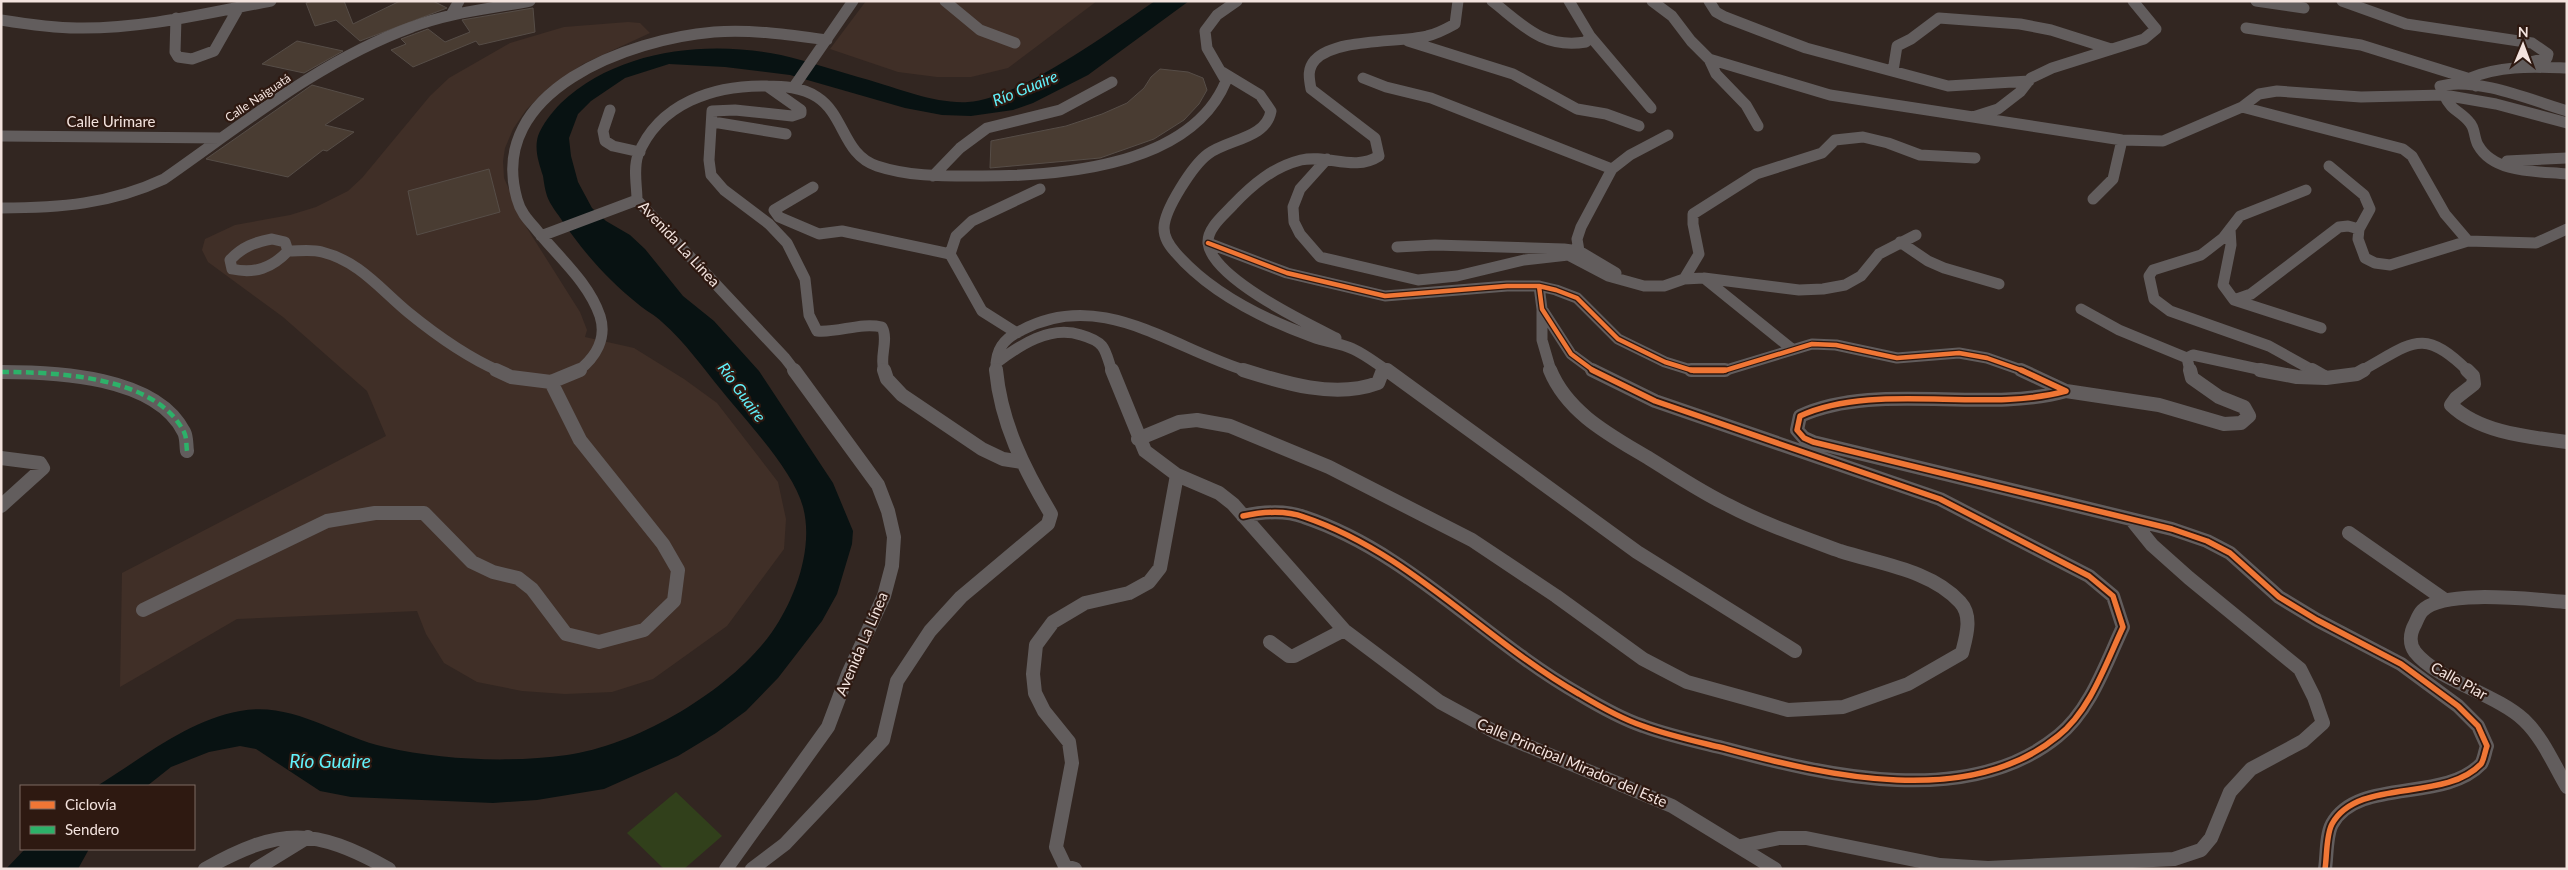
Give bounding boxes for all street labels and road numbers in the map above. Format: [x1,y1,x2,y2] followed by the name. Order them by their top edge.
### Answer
[222,70,293,125] street label: Calle Naiguatá
[66,112,156,130] street label: Calle Urimare
[635,197,724,290] street label: Avenida La Línea
[831,589,891,698] street label: Avenida La Línea
[2428,657,2491,703] street label: Calle Piar
[1475,714,1670,810] street label: Calle Principal Mirador del Este

